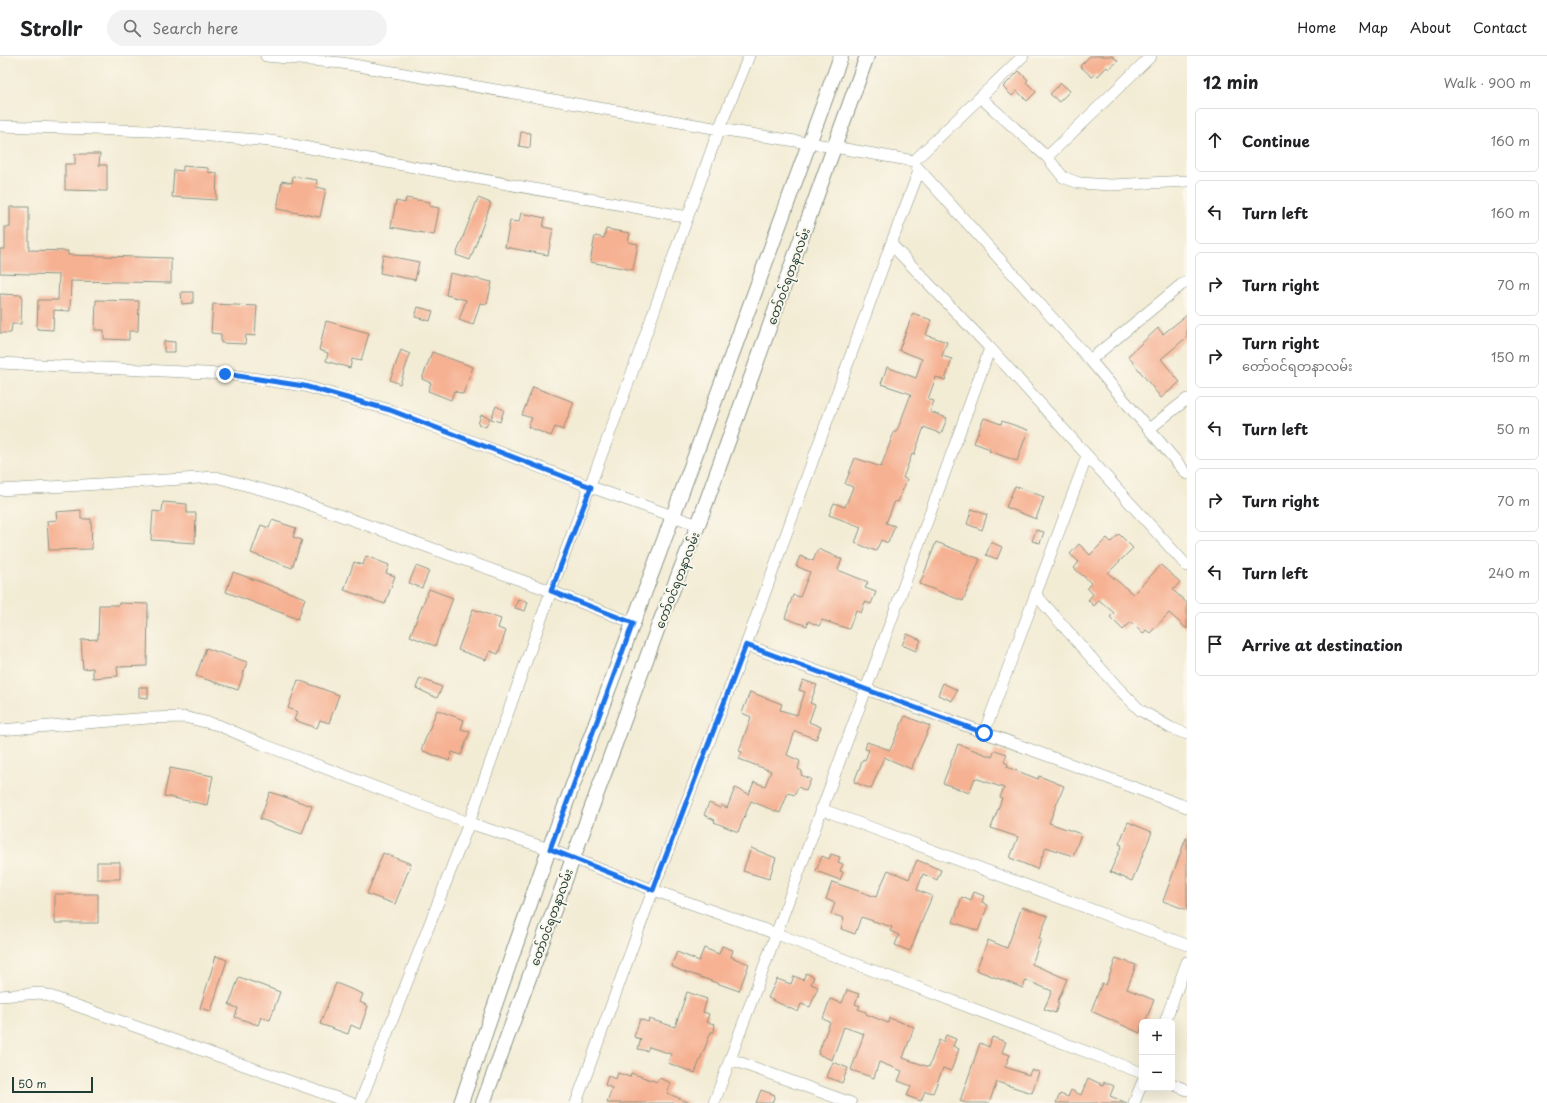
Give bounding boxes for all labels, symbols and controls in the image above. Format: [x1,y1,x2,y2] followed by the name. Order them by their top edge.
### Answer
[107,10,387,46] search box
[20,14,83,42] text: Strollr
[153,16,238,39] text: Search here
[121,17,143,39] icon: search
[1297,17,1336,38] text: Home
[1358,17,1388,38] text: Map
[1410,17,1451,38] text: About
[1473,17,1527,38] text: Contact
[1203,69,1258,95] text: 12 min
[1444,73,1531,92] text: Walk · 900 m
[1204,129,1226,151] icon: ahead
[1242,129,1310,152] text: Continue
[1491,131,1530,150] text: 160 m
[1204,201,1226,223] icon: left
[1242,201,1308,224] text: Turn left
[1491,203,1530,222] text: 160 m
[762,225,816,328] street label: တော်ဝင်ရတနာလမ်း
[1204,273,1226,295] icon: right
[1242,273,1319,296] text: Turn right
[1497,275,1530,294] text: 70 m
[1242,331,1319,354] text: Turn right
[1204,345,1226,367] icon: right
[1491,347,1530,366] text: 150 m
[1242,356,1353,375] text: တော်ဝင်ရတနာလမ်း
[216,365,234,383] route end
[1204,417,1226,439] icon: left
[1242,417,1308,440] text: Turn left
[1496,419,1530,438] text: 50 m
[1204,489,1226,511] icon: right
[1242,489,1319,512] text: Turn right
[1497,491,1530,510] text: 70 m
[650,529,706,632] street label: တော်ဝင်ရတနာလမ်း
[1204,561,1226,583] icon: left
[1242,561,1308,584] text: Turn left
[1488,563,1530,582] text: 240 m
[1204,633,1226,655] icon: arrive
[1242,633,1403,656] text: Arrive at destination
[975,724,993,742] route start
[525,866,579,969] street label: တော်ဝင်ရတနာလမ်း
[1139,1019,1175,1091] map controls
[1139,1019,1175,1055] button: +
[1139,1055,1175,1091] button: −
[12,1075,93,1094] scale bar
[18,1075,47,1092] text: 50 m

